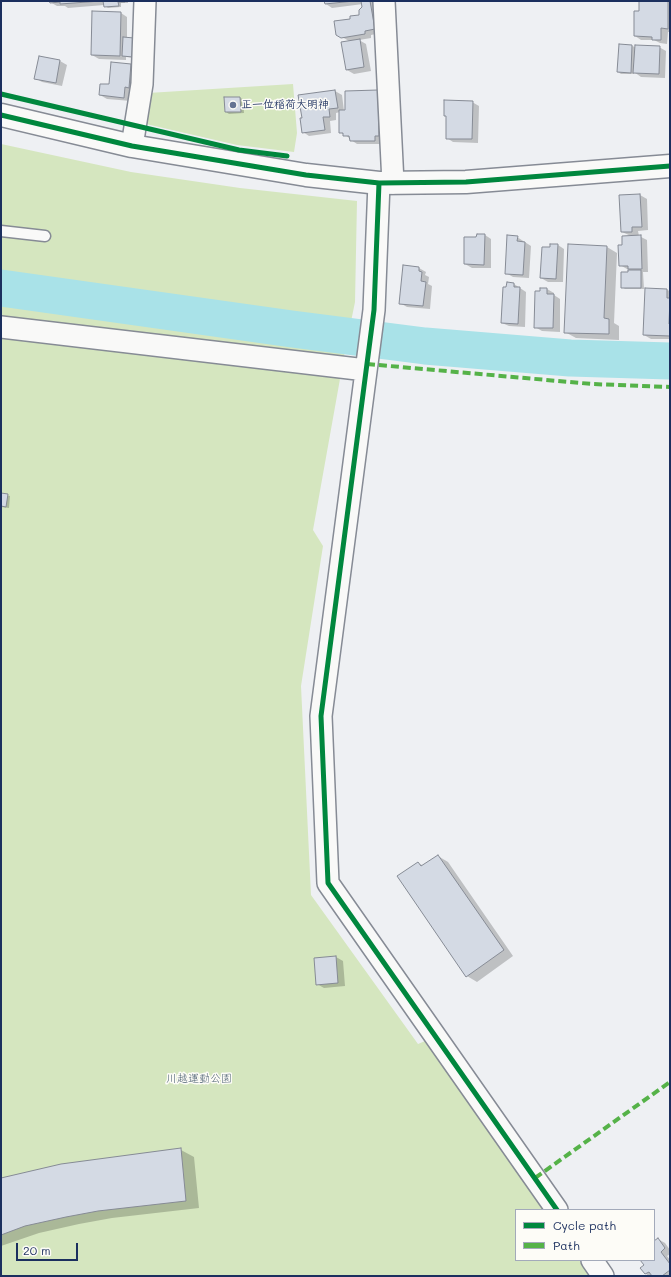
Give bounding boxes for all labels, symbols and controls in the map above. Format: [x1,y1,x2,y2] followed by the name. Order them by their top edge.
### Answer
[241,98,329,112] place label: 正一位稲荷大明神
[228,100,238,110] marker: 正一位稲荷大明神
[166,1072,232,1086] park label: 川越運動公園
[515,1209,655,1261] legend
[553,1217,616,1233] text: Cycle path
[18,1235,80,1261] scale bar
[553,1237,580,1253] text: Path
[23,1242,51,1258] text: 20 m

